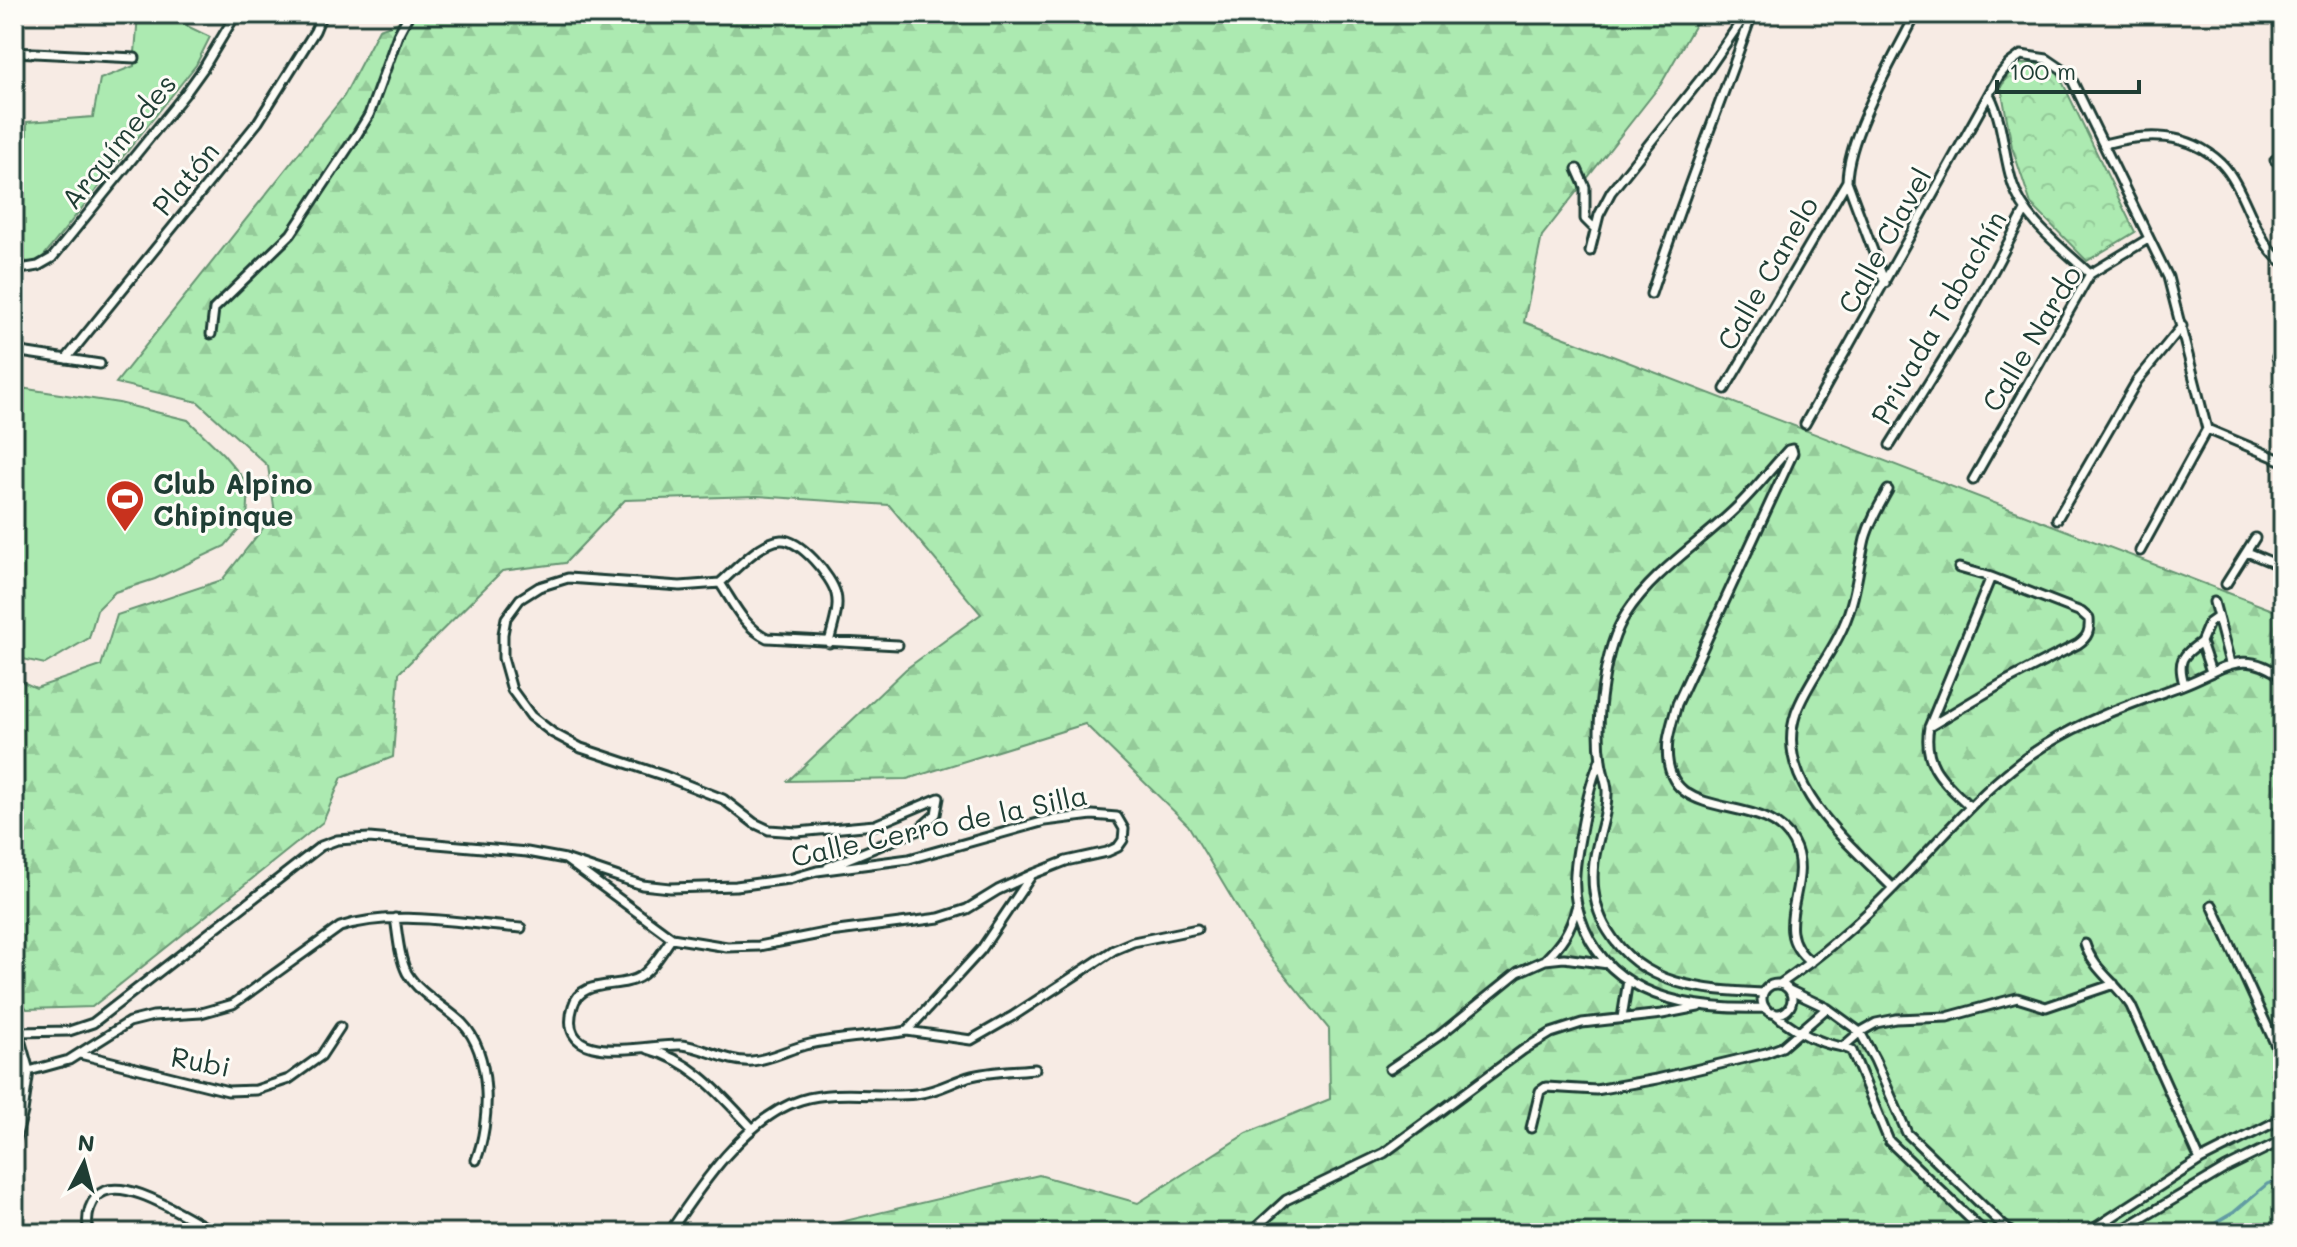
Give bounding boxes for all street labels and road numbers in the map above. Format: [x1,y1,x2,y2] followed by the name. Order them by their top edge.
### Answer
[52,66,184,216] street label: Arquímedes
[144,133,226,223] street label: Platón
[1829,161,1939,319] street label: Calle Clavel
[1708,190,1826,356] street label: Calle Canelo
[1862,204,2014,430] street label: Privada Tabachín
[1973,258,2089,418] street label: Calle Nardo
[788,776,1090,874] street label: Calle Cerro de la Silla
[168,1038,234,1084] street label: Rubi

